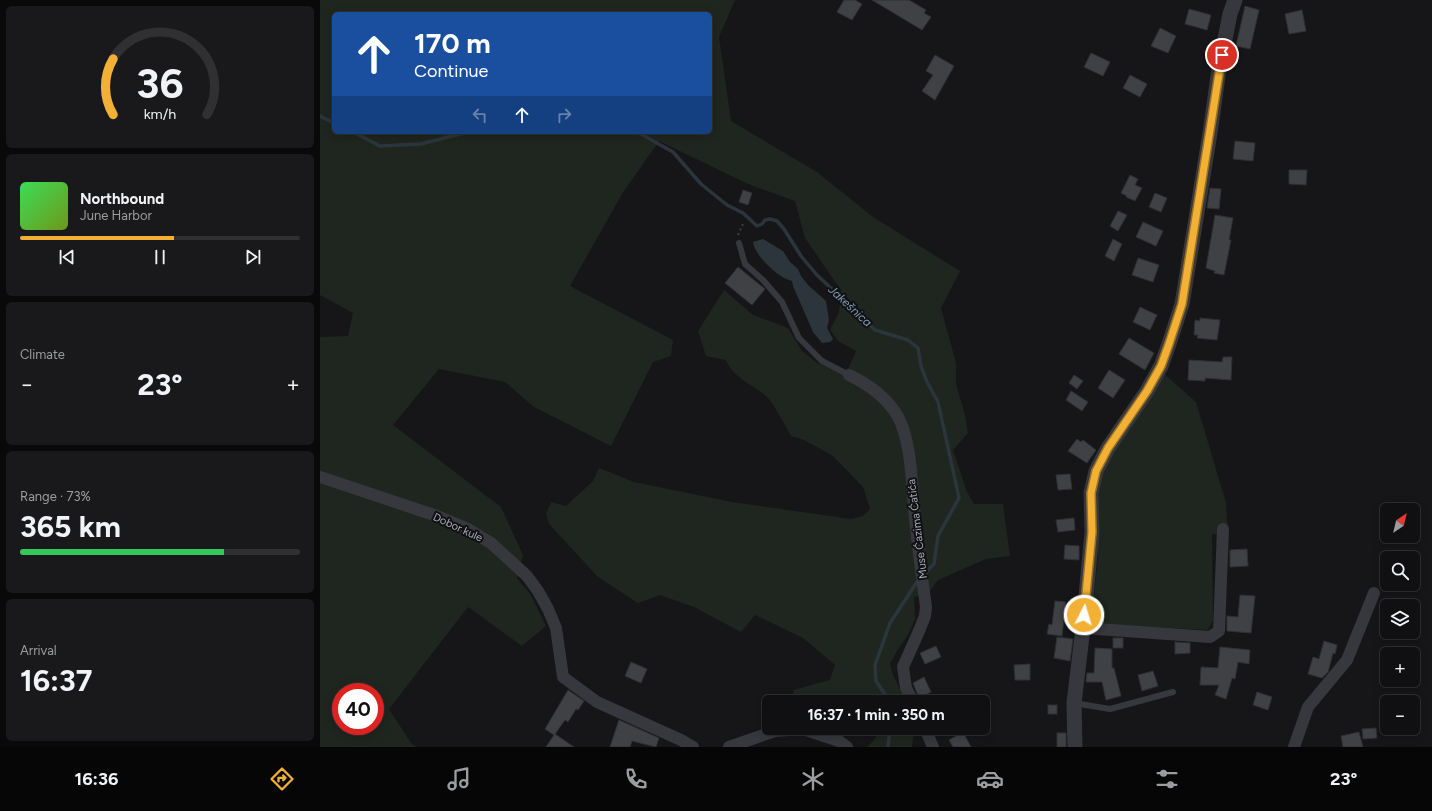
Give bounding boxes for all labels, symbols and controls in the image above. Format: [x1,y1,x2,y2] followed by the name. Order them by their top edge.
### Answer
[414,26,491,60] text: 170 m
[348,28,400,80] icon: ahead
[1205,38,1239,72] pin
[1211,44,1233,66] icon: arrive
[136,58,184,108] text: 36
[414,60,488,82] text: Continue
[469,104,491,126] icon: left
[511,104,533,126] icon: ahead
[553,104,575,126] icon: right
[144,105,176,123] text: km/h
[80,190,164,208] text: Northbound
[80,208,152,223] text: June Harbor
[56,246,78,268] icon: previous
[149,246,171,268] icon: pause
[242,246,264,268] icon: next
[825,282,875,330] water label: Jakešnica
[20,347,65,362] text: Climate
[137,366,183,403] text: 23°
[20,371,34,398] text: −
[286,371,300,398] text: +
[904,478,930,580] street label: Muse Ćazima Ćatića
[20,489,91,504] text: Range · 73%
[1380,503,1420,543] north arrow
[1380,503,1420,735] map controls
[20,508,121,545] text: 365 km
[431,510,485,545] street label: Dobor kule
[1380,551,1420,591] button: search
[1063,594,1105,636] position arrow
[1380,599,1420,639] button: layers
[20,643,57,658] text: Arrival
[1380,647,1420,687] button: +
[20,662,92,699] text: 16:37
[332,683,384,735] speed limit sign: 40
[1380,695,1420,735] button: −
[807,706,945,724] text: 16:37 · 1 min · 350 m
[268,765,296,793] icon: directions
[445,765,473,793] icon: music
[622,765,650,793] icon: phone
[799,765,827,793] icon: climate
[976,765,1004,793] icon: car
[1153,765,1181,793] icon: filters
[75,768,118,790] text: 16:36
[1330,768,1357,790] text: 23°

